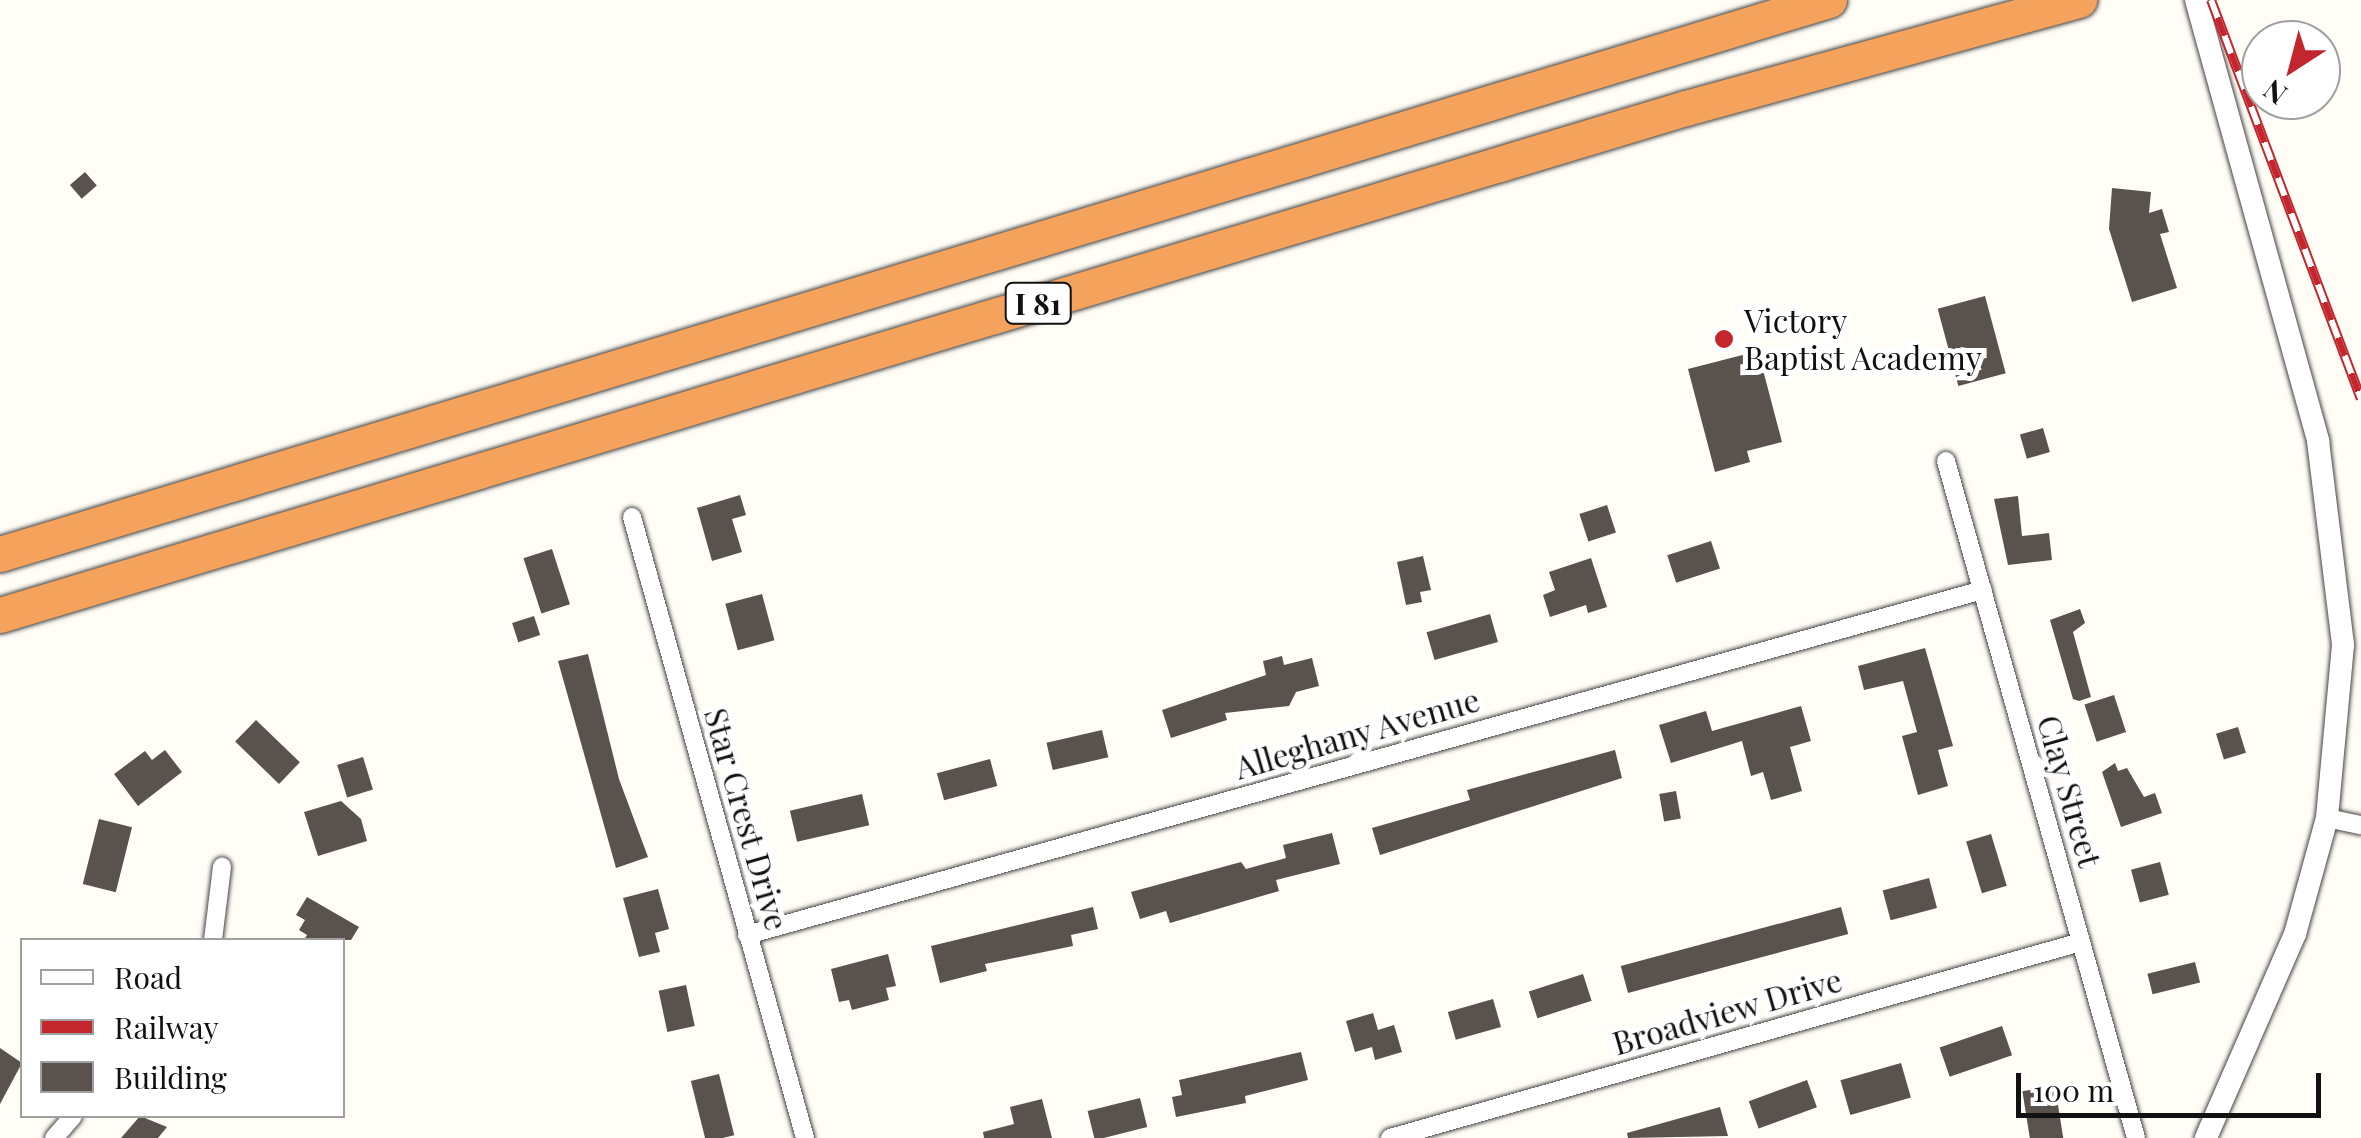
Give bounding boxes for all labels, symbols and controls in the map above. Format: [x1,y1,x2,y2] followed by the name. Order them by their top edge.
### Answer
[2241,20,2341,120] north arrow
[2255,72,2293,114] text: N
[1003,278,1073,328] road number: I 81
[1744,302,1983,377] place label: Victory Baptist Academy
[1713,328,1735,350] marker: Victory Baptist Academy
[1229,679,1485,787] street label: Alleghany Avenue
[697,703,797,935] street label: Star Crest Drive
[2030,710,2110,872] street label: Clay Street
[20,938,345,1118] legend
[114,957,182,997] text: Road
[1608,960,1846,1062] street label: Broadview Drive
[114,1007,219,1047] text: Railway
[2021,1053,2326,1115] scale bar
[114,1057,227,1097] text: Building
[2033,1070,2114,1110] text: 100 m

